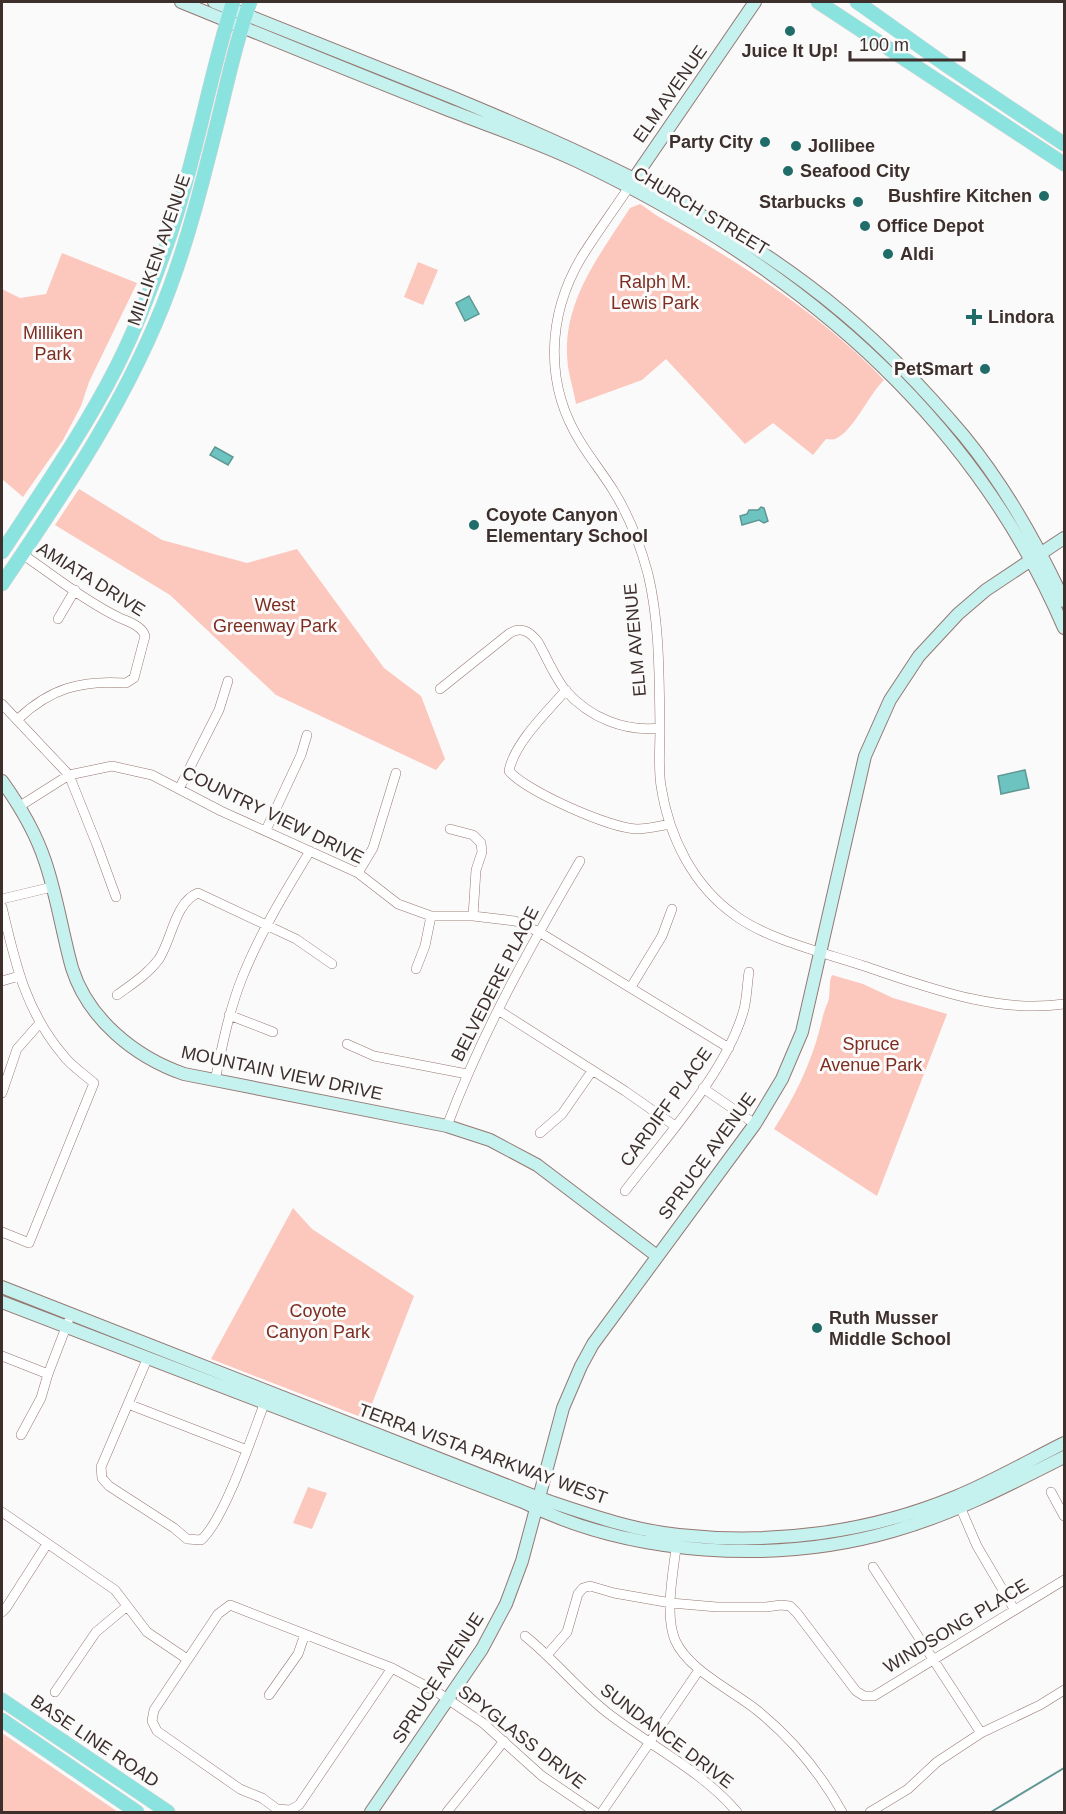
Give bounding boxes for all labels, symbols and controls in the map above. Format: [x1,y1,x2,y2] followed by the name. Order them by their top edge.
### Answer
[783,24,797,38] marker: Juice It Up!
[850,24,964,62] scale bar
[859,35,909,55] text: 100 m
[741,41,839,61] place label: Juice It Up!
[629,42,711,146] street label: ELM AVENUE
[669,132,753,152] place label: Party City
[758,135,772,149] marker: Party City
[808,136,875,156] place label: Jollibee
[789,139,803,153] marker: Jollibee
[800,161,910,181] place label: Seafood City
[630,163,772,259] street label: CHURCH STREET
[781,164,795,178] marker: Seafood City
[124,172,194,328] street label: MILLIKEN AVENUE
[888,186,1032,206] place label: Bushfire Kitchen
[1037,189,1051,203] marker: Bushfire Kitchen
[759,192,846,212] place label: Starbucks
[851,195,865,209] marker: Starbucks
[877,216,984,236] place label: Office Depot
[858,219,872,233] marker: Office Depot
[900,244,934,264] place label: Aldi
[881,247,895,261] marker: Aldi
[611,272,700,313] park label: Ralph M. Lewis Park
[988,307,1055,327] place label: Lindora
[965,308,983,326] marker: Lindora
[23,323,83,364] park label: Milliken Park
[894,359,973,379] place label: PetSmart
[978,362,992,376] marker: PetSmart
[486,505,648,546] place label: Coyote Canyon Elementary School
[467,518,481,532] marker: Coyote Canyon Elementary School
[33,538,149,620] street label: AMIATA DRIVE
[620,582,650,698] street label: ELM AVENUE
[213,595,338,636] park label: West Greenway Park
[179,762,367,868] street label: COUNTRY VIEW DRIVE
[447,903,543,1065] street label: BELVEDERE PLACE
[820,1034,923,1075] park label: Spruce Avenue Park
[179,1042,385,1104] street label: MOUNTAIN VIEW DRIVE
[616,1044,716,1170] street label: CARDIFF PLACE
[654,1089,760,1223] street label: SPRUCE AVENUE
[266,1301,371,1342] park label: Coyote Canyon Park
[829,1308,951,1349] place label: Ruth Musser Middle School
[810,1321,824,1335] marker: Ruth Musser Middle School
[356,1400,610,1508] street label: TERRA VISTA PARKWAY WEST
[880,1575,1032,1677] street label: WINDSONG PLACE
[388,1609,488,1747] street label: SPRUCE AVENUE
[597,1680,737,1792] street label: SUNDANCE DRIVE
[454,1681,590,1793] street label: SPYGLASS DRIVE
[27,1691,163,1791] street label: BASE LINE ROAD

